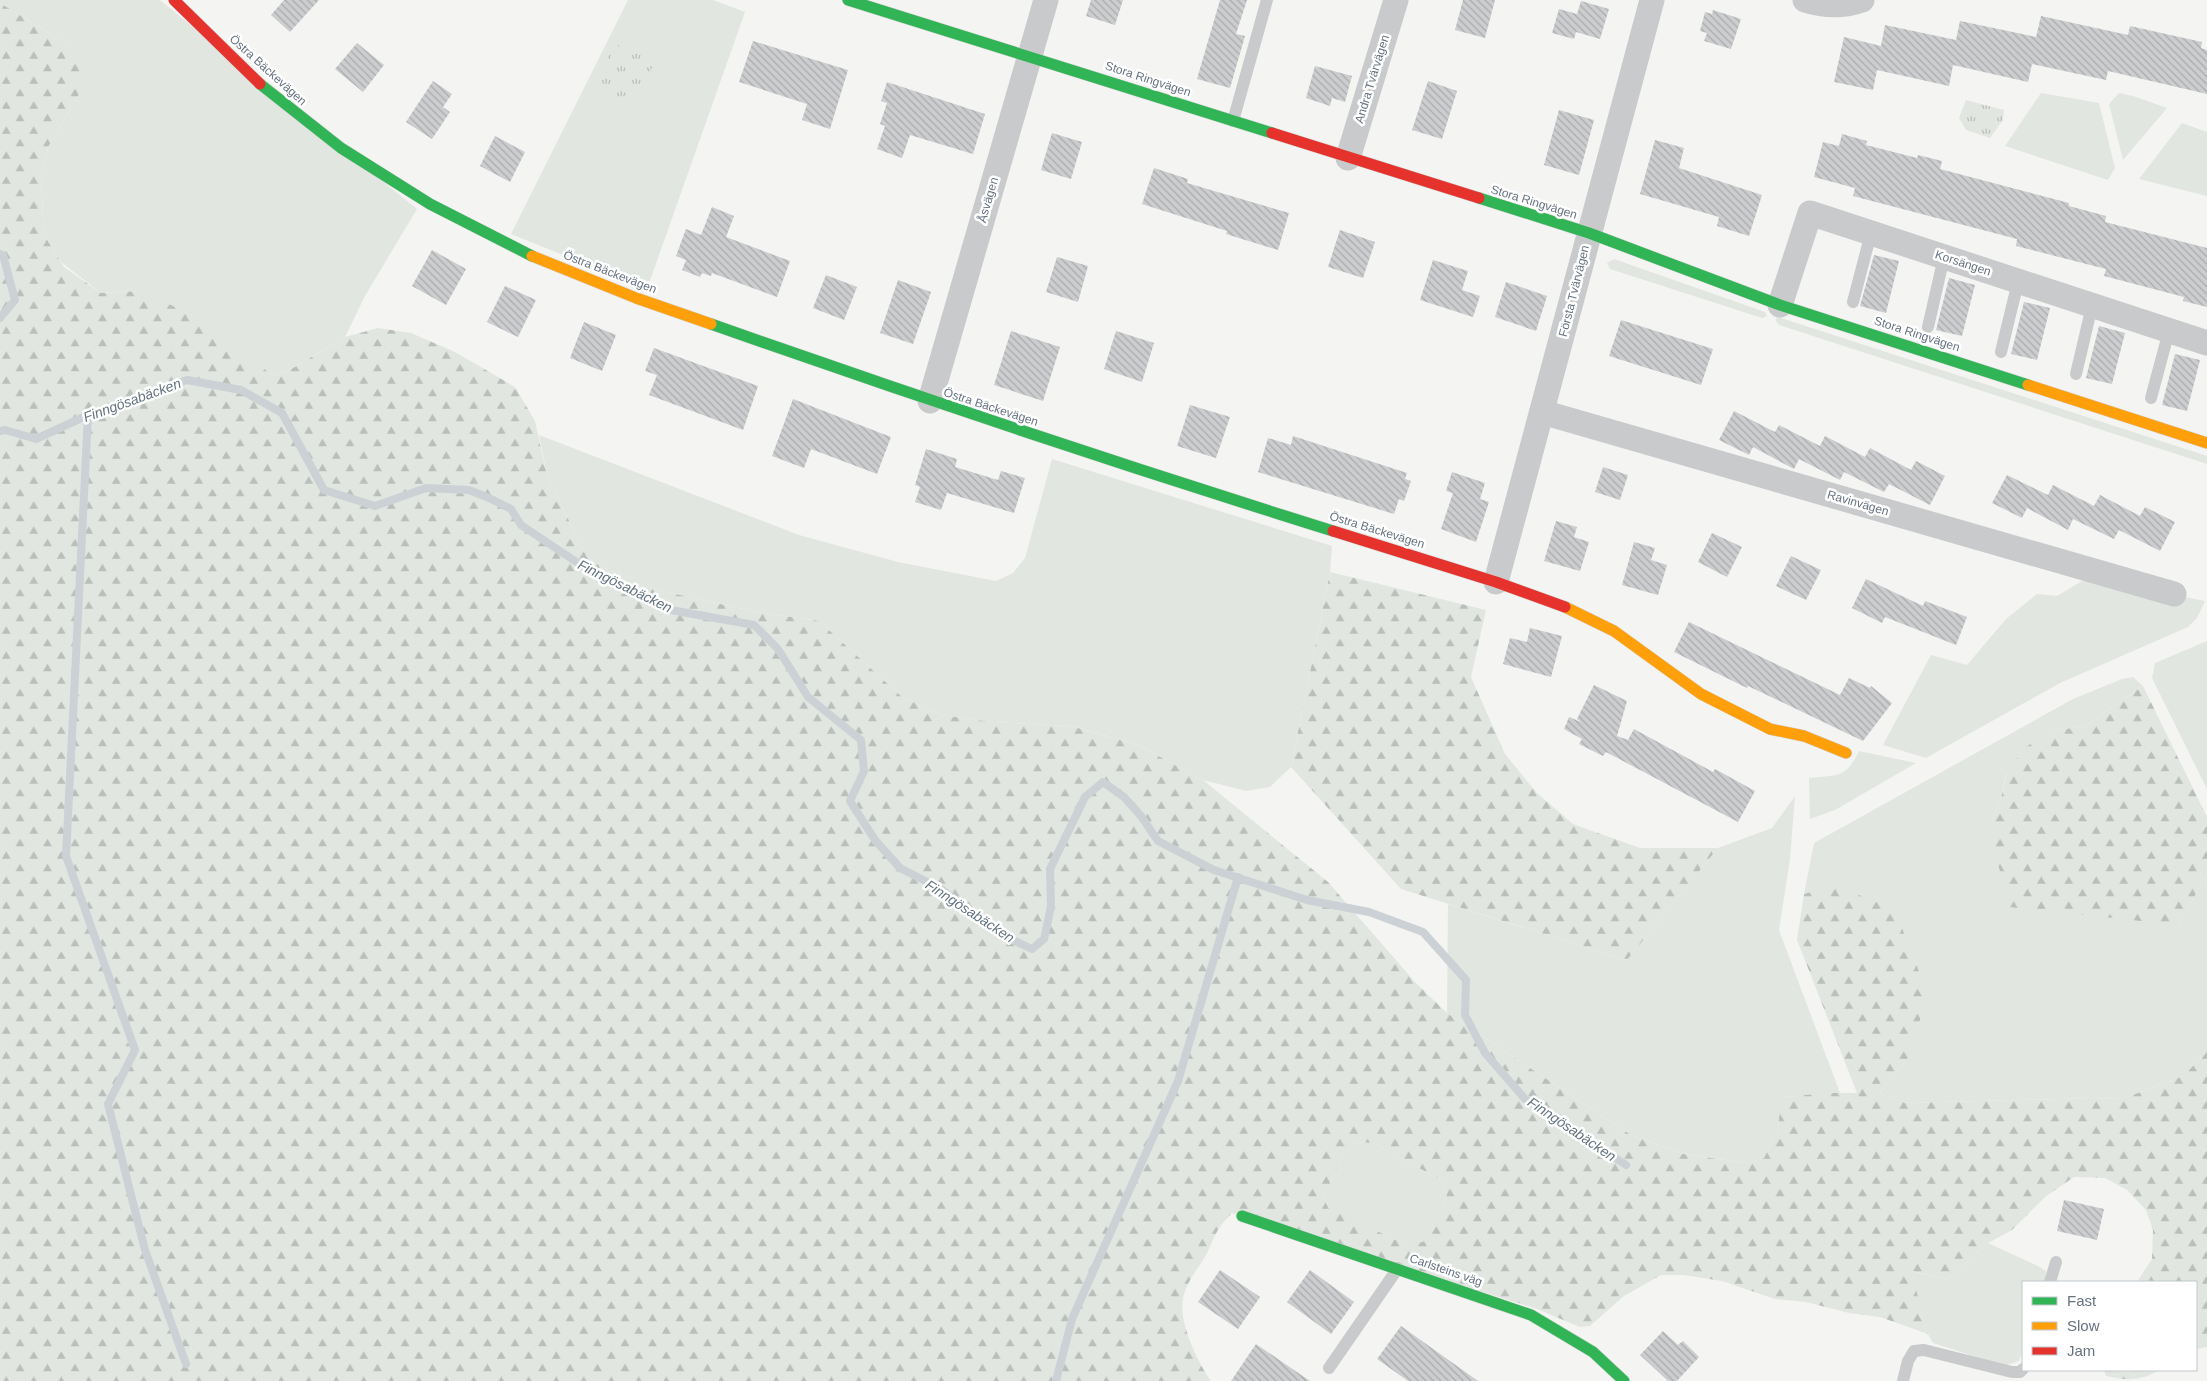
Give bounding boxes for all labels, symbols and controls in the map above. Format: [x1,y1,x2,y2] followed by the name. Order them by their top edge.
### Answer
[227,32,309,108] street label: Östra Bäckevägen
[1352,33,1392,125] street label: Andra Tvärvägen
[1103,59,1193,99] street label: Stora Ringvägen
[974,175,1001,224] street label: Åsvägen
[1489,182,1579,222] street label: Stora Ringvägen
[1556,244,1592,338] street label: Första Tvärvägen
[1933,247,1993,279] street label: Korsängen
[561,248,659,296] street label: Östra Bäckevägen
[1872,314,1962,354] street label: Stora Ringvägen
[81,375,183,425] water label: Finngösabäcken
[942,385,1040,429] street label: Östra Bäckevägen
[1826,488,1890,518] street label: Ravinvägen
[1328,509,1426,551] street label: Östra Bäckevägen
[575,556,675,616] water label: Finngösabäcken
[923,876,1018,946] water label: Finngösabäcken
[1525,1094,1619,1164] water label: Finngösabäcken
[1408,1251,1484,1289] street label: Carlsteins väg
[2022,1281,2197,1371] legend
[2067,1292,2097,1309] text: Fast
[2067,1317,2100,1334] text: Slow
[2067,1342,2095,1359] text: Jam

